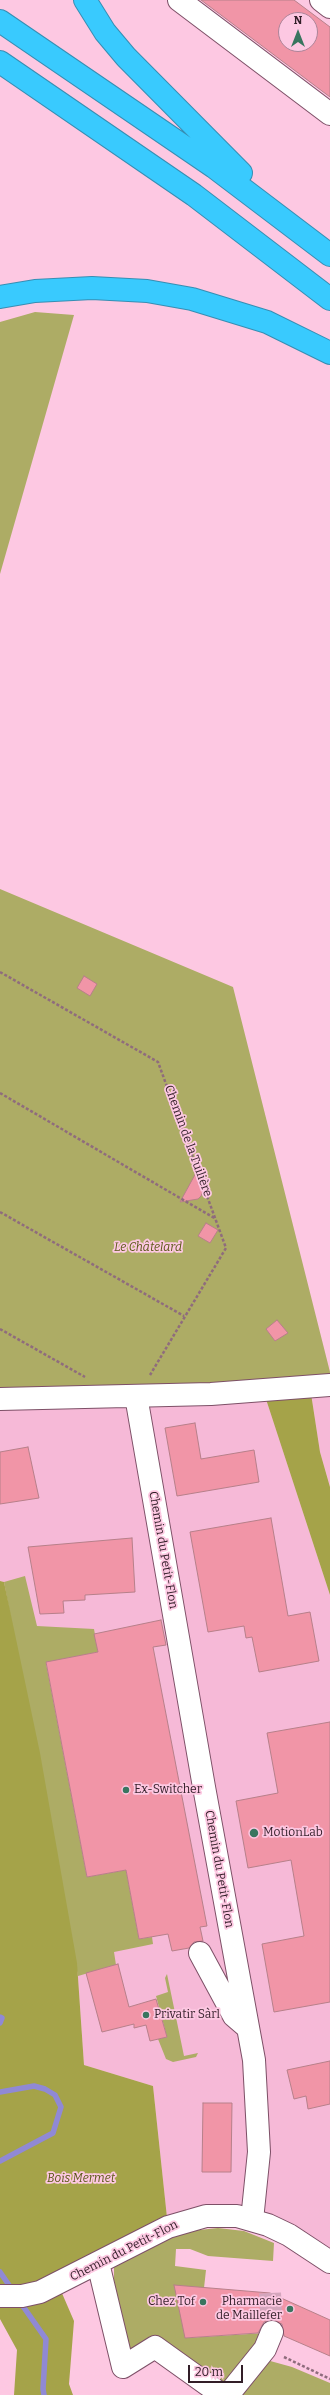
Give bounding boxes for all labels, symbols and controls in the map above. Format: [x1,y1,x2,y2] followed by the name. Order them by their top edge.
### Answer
[278,12,318,52] north arrow
[294,14,302,27] text: N
[161,1083,215,1199] street label: Chemin de la Tuilière
[114,1241,182,1255] park label: Le Châtelard
[146,1490,180,1610] street label: Chemin du Petit-Flon
[134,1783,202,1797] place label: Ex-Switcher
[121,1785,131,1795] marker: Ex-Switcher
[202,1809,236,1929] street label: Chemin du Petit-Flon
[263,1826,323,1840] place label: MotionLab
[248,1827,260,1839] marker: MotionLab
[154,2008,220,2022] place label: Privatir Sàrl
[141,2010,151,2020] marker: Privatir Sàrl
[47,2172,115,2186] park label: Bois Mermet
[68,2218,180,2284] street label: Chemin du Petit-Flon
[148,2295,195,2309] place label: Chez Tof
[216,2295,282,2323] place label: Pharmacie de Maillefer
[198,2297,208,2307] marker: Chez Tof
[285,2304,295,2314] marker: Pharmacie de Maillefer
[190,2357,245,2383] scale bar
[195,2365,223,2379] text: 20 m

